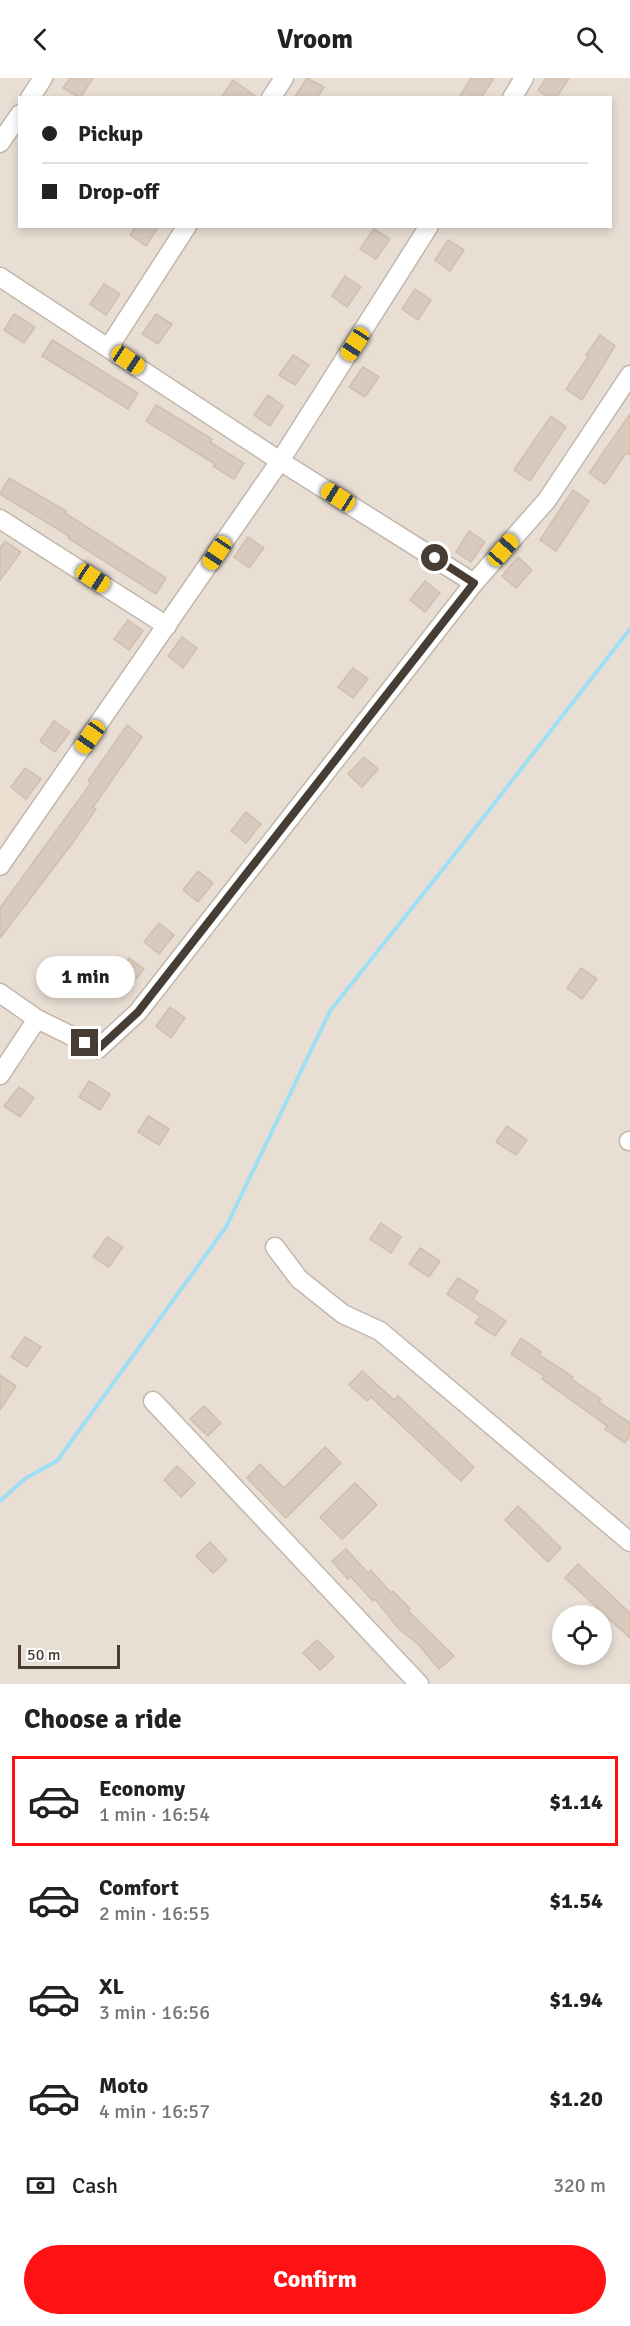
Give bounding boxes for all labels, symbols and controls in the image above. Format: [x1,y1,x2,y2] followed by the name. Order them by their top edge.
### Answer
[24,23,57,56] icon: back
[277,23,353,56] text: Vroom
[573,23,606,56] icon: search
[78,120,143,147] text: Pickup
[78,178,159,205] text: Drop-off
[338,324,372,364] car
[108,342,148,378] car
[318,480,358,514] car
[484,531,522,569] car
[199,533,235,573] car
[421,544,448,571] route start
[73,561,113,595] car
[72,717,108,757] car
[36,956,134,998] callout: 1 min
[61,964,110,989] text: 1 min
[71,1029,98,1056] route end
[552,1605,612,1665] map controls
[552,1605,612,1665] button: locate
[18,1642,120,1670] scale bar
[27,1645,61,1665] text: 50 m
[24,1703,182,1736] text: Choose a ride
[27,1774,81,1828] icon: car
[99,1775,185,1802] text: Economy
[549,1788,603,1815] text: $1.14
[99,1802,210,1827] text: 1 min · 16:54
[27,1873,81,1927] icon: car
[99,1874,179,1901] text: Comfort
[549,1887,603,1914] text: $1.54
[99,1901,210,1926] text: 2 min · 16:55
[27,1972,81,2026] icon: car
[99,1973,124,2000] text: XL
[549,1986,603,2013] text: $1.94
[99,2000,210,2025] text: 3 min · 16:56
[27,2071,81,2125] icon: car
[99,2072,148,2099] text: Moto
[549,2085,603,2112] text: $1.20
[99,2099,210,2124] text: 4 min · 16:57
[24,2169,57,2202] icon: cash
[72,2172,118,2199] text: Cash
[553,2173,606,2198] text: 320 m
[24,2245,606,2314] button: Confirm

